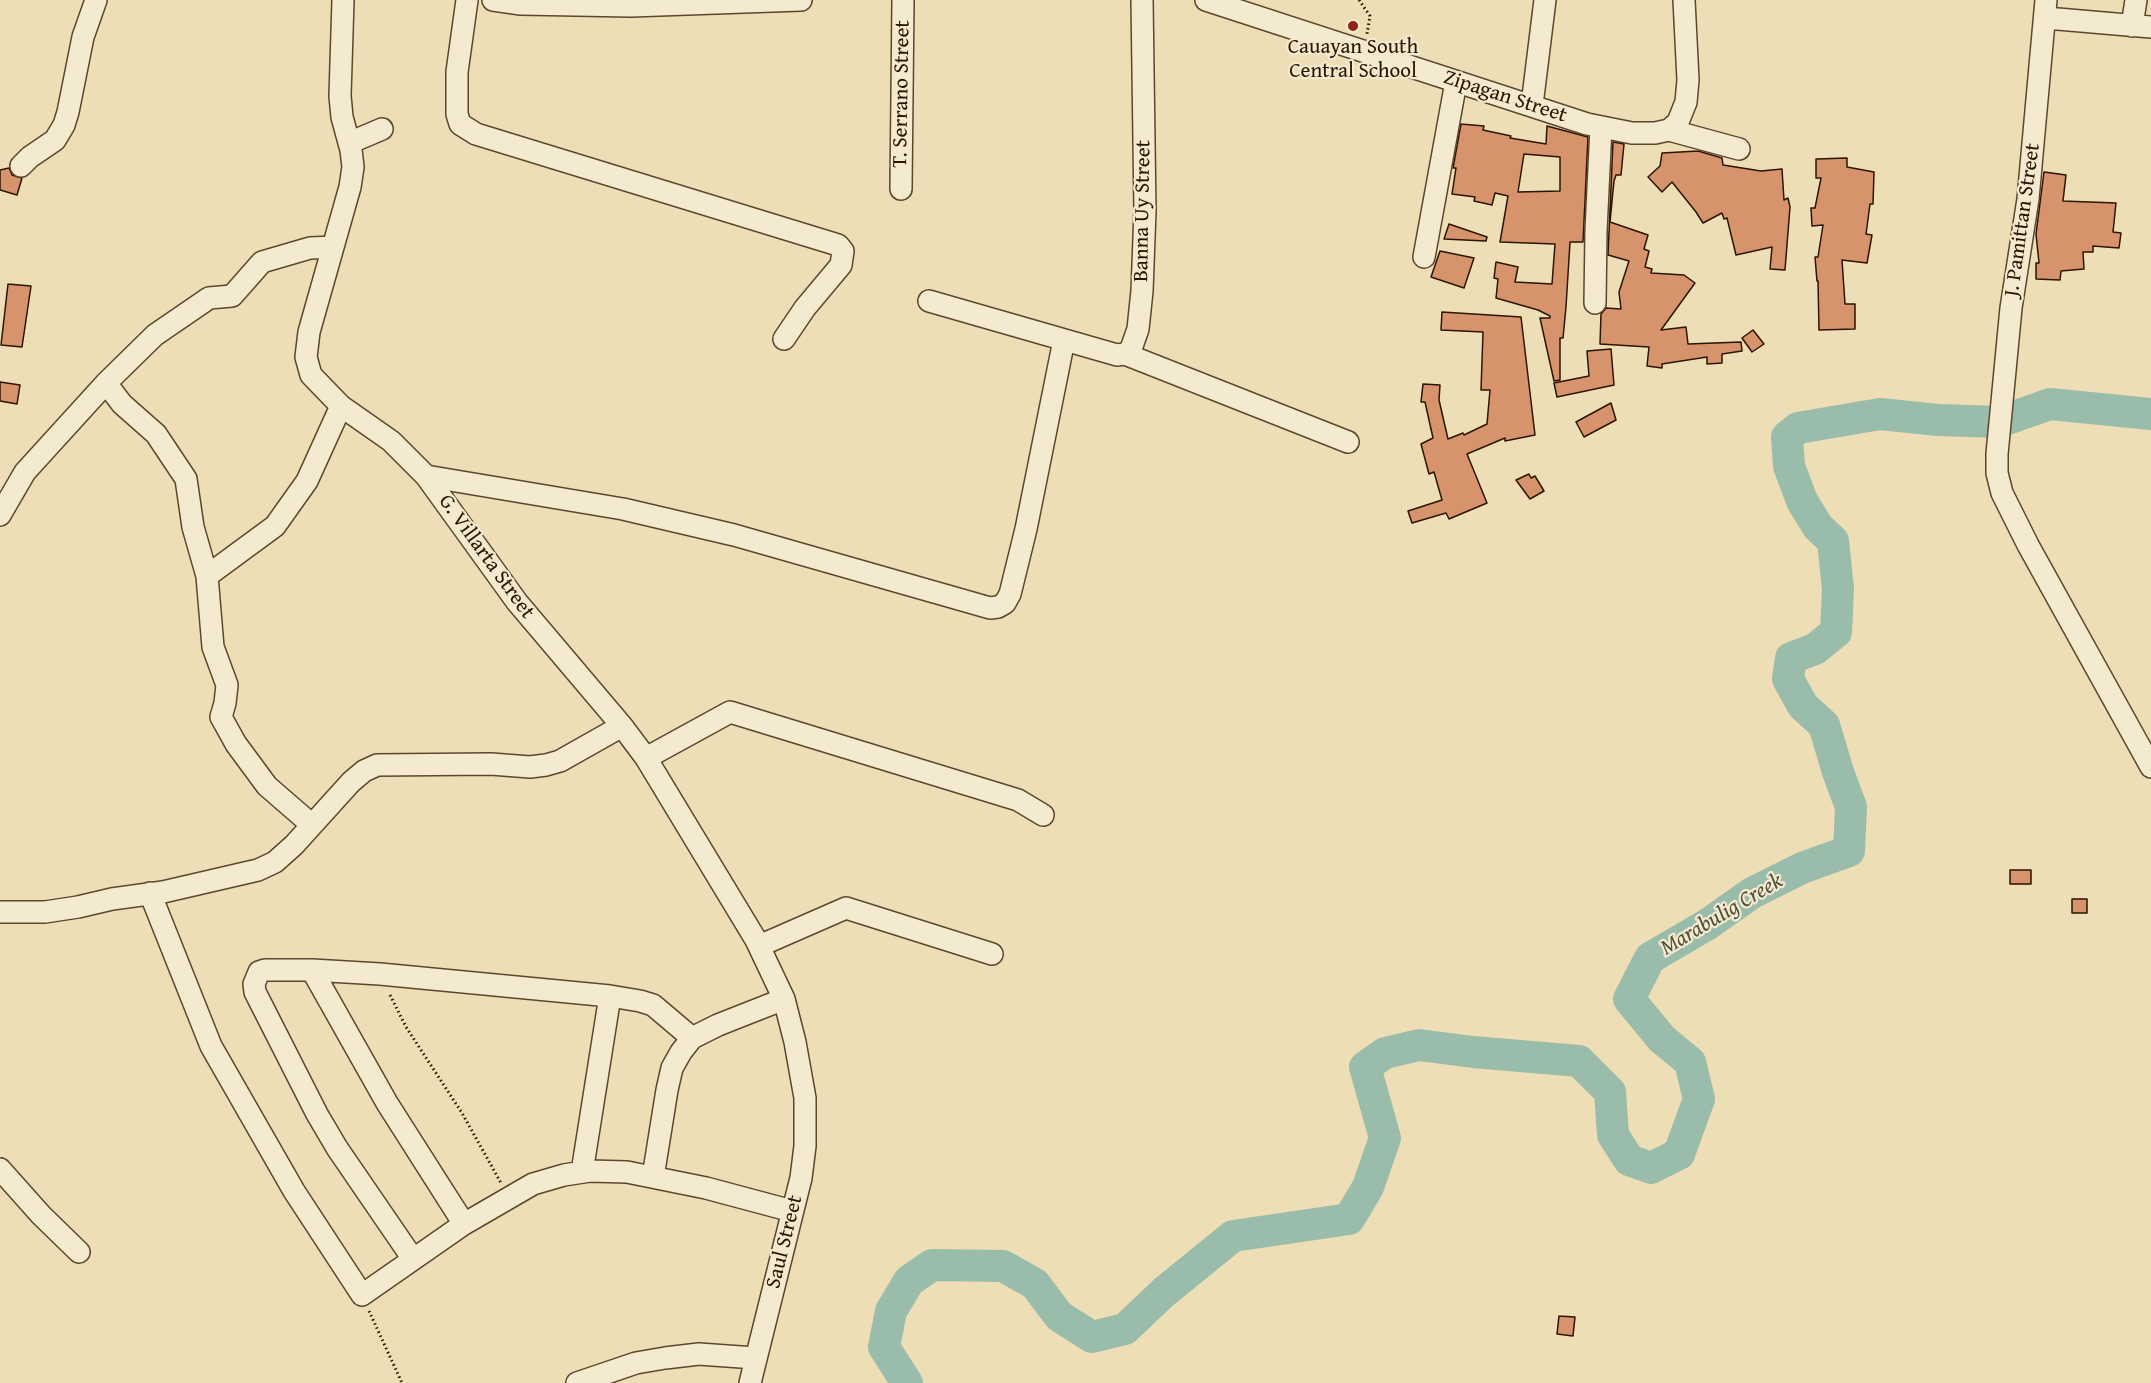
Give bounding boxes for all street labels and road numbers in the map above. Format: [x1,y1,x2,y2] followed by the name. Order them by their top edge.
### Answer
[888,20,916,168] street label: T. Serrano Street
[1440,65,1570,129] street label: Zipagan Street
[1129,140,1157,282] street label: Banna Uy Street
[2000,142,2046,298] street label: J. Pamittan Street
[433,490,539,624] street label: G. Villarta Street
[761,1193,809,1291] street label: Saul Street

